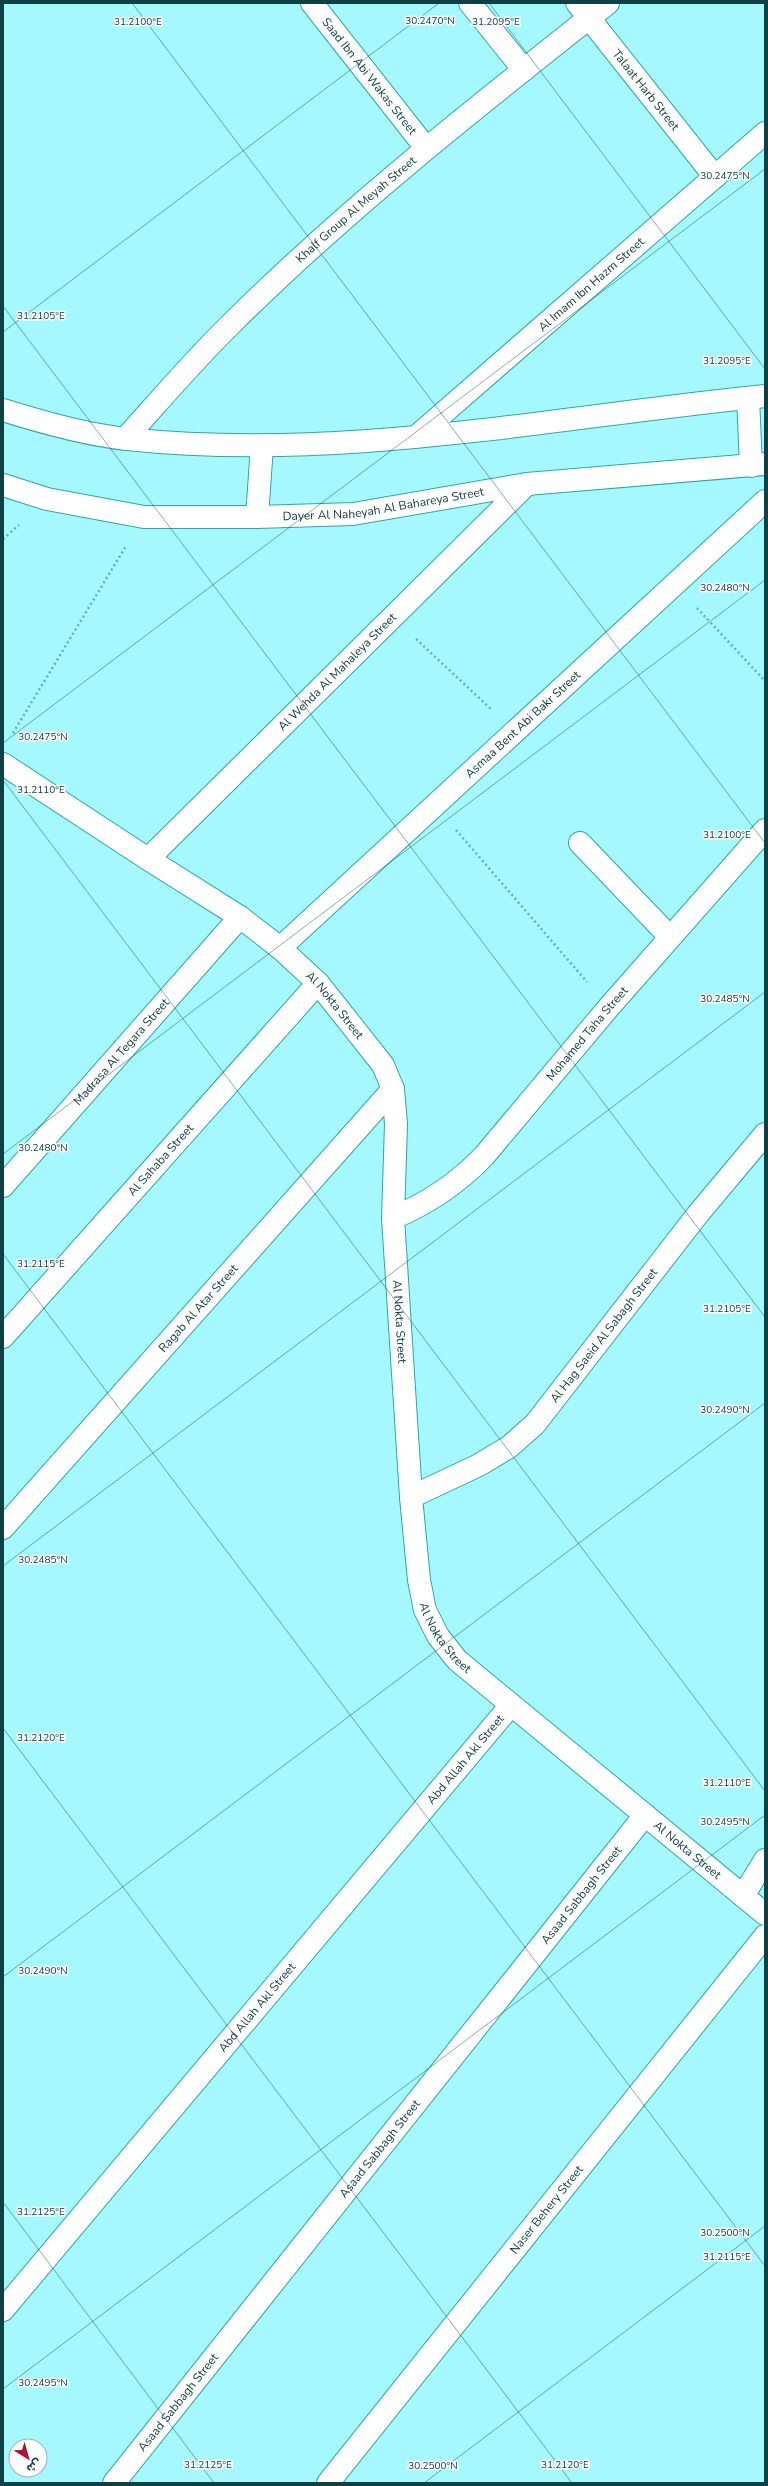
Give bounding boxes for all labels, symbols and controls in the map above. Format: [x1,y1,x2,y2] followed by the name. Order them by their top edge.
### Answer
[318,14,421,139] street label: Saad Ibn Abi Wakas Street
[405,14,455,28] text: 30.2470°N
[114,15,162,29] text: 31.2100°E
[472,15,520,29] text: 31.2095°E
[609,46,683,134] street label: Talaat Harb Street
[292,152,420,266] street label: Khalf Group Al Meyah Street
[700,169,750,183] text: 30.2475°N
[535,233,648,335] street label: Al Imam Ibn Hazm Street
[17,309,65,323] text: 31.2105°E
[703,354,751,368] text: 31.2095°E
[282,483,486,524] street label: Dayer Al Naheyah Al Bahareya Street
[700,581,750,595] text: 30.2480°N
[274,609,400,734] street label: Al Wehda Al Mahaleya Street
[462,667,584,782] street label: Asmaa Bent Abi Bakr Street
[18,730,68,744] text: 30.2475°N
[17,783,65,797] text: 31.2110°E
[703,828,751,842] text: 31.2100°E
[302,968,368,1043] street label: Al Nokta Street
[543,982,632,1084] street label: Mohamed Taha Street
[700,992,750,1006] text: 30.2485°N
[70,994,173,1109] street label: Madrasa Al Tegara Street
[124,1120,198,1199] street label: Al Sahaba Street
[18,1141,68,1155] text: 30.2480°N
[17,1257,65,1271] text: 31.2115°E
[155,1260,242,1356] street label: Ragab Al Atar Street
[546,1264,662,1406] street label: Al Hag Saeid Al Sabagh Street
[389,1280,410,1364] street label: Al Nokta Street
[703,1302,751,1316] text: 31.2105°E
[700,1403,750,1417] text: 30.2490°N
[18,1553,68,1567] text: 30.2485°N
[416,1601,475,1677] street label: Al Nokta Street
[423,1711,508,1807] street label: Abd Allah Akl Street
[17,1731,65,1745] text: 31.2120°E
[703,1776,751,1790] text: 31.2110°E
[700,1815,750,1829] text: 30.2495°N
[650,1817,725,1883] street label: Al Nokta Street
[537,1842,626,1948] street label: Asaad Sabbagh Street
[215,1959,300,2056] street label: Abd Allah Akl Street
[18,1964,68,1978] text: 30.2490°N
[336,2096,424,2201] street label: Asaad Sabbagh Street
[506,2161,587,2257] street label: Naser Behery Street
[17,2205,65,2219] text: 31.2125°E
[700,2226,750,2240] text: 30.2500°N
[703,2250,751,2264] text: 31.2115°E
[134,2349,223,2455] street label: Asaad Sabbagh Street
[18,2376,68,2390] text: 30.2495°N
[8,2438,48,2478] north arrow
[23,2455,44,2476] text: ش
[184,2458,232,2472] text: 31.2125°E
[541,2458,589,2472] text: 31.2120°E
[408,2459,458,2473] text: 30.2500°N

